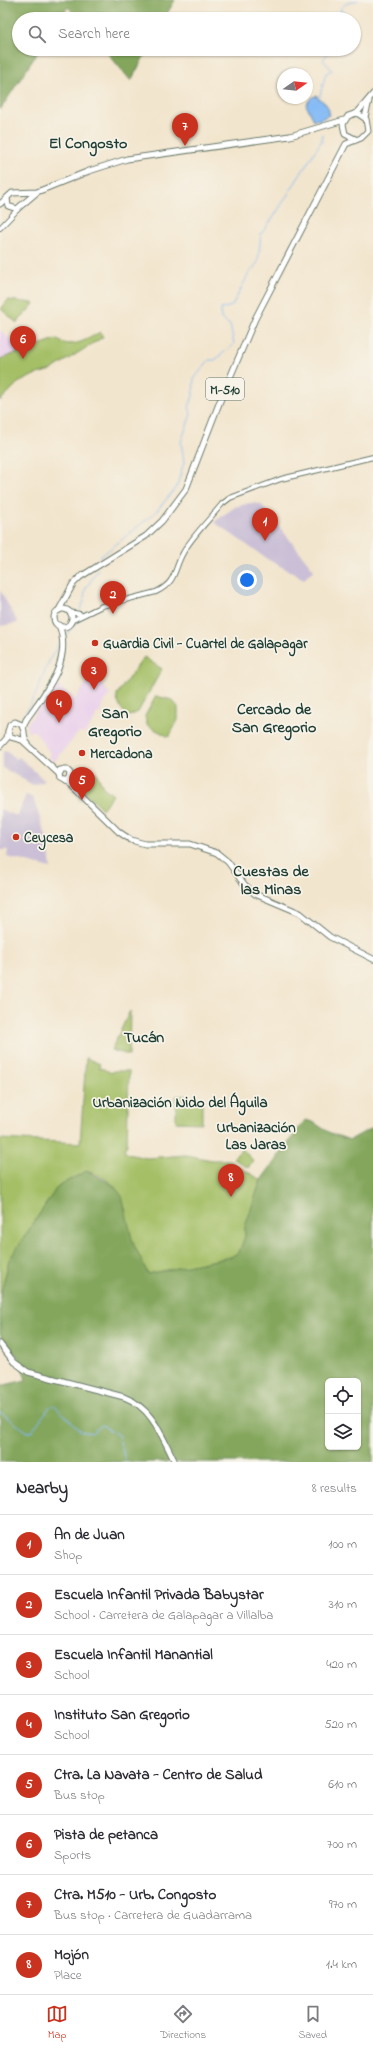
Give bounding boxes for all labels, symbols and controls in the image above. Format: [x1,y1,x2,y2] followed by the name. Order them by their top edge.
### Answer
[12,12,361,56] search box
[26,23,48,45] icon: search
[58,23,130,45] text: Search here
[277,68,313,104] north arrow
[172,113,198,146] pin: 7
[49,132,127,157] district label: El Congosto
[10,326,36,359] pin: 6
[206,378,244,400] road number: M-510
[252,508,278,541] pin: 1
[237,570,257,590] your location
[100,581,126,614] pin: 2
[103,634,308,657] place label: Guardia Civil - Cuartel de Galapagar
[90,638,100,648] marker: Guardia Civil - Cuartel de Galapagar
[81,657,107,690] pin: 3
[46,690,72,723] pin: 4
[232,698,316,741] district label: Cercado de San Gregorio
[88,702,142,745] district label: San Gregorio
[90,744,153,765] place label: Mercadona
[77,748,87,758] marker: Mercadona
[69,767,95,800] pin: 5
[24,828,74,851] place label: Ceycesa
[11,832,21,842] marker: Ceycesa
[233,860,310,902] district label: Cuestas de las Minas
[124,1026,164,1050] district label: Tucán
[92,1092,268,1116] district label: Urbanización Nido del Águila
[216,1117,296,1156] district label: Urbanización Las Jaras
[218,1164,244,1197] pin: 8
[325,1378,361,1450] map controls
[325,1378,361,1414] button: locate
[325,1414,361,1450] button: layers
[16,1476,68,1501] text: Nearby
[312,1479,357,1498] text: 8 results
[54,1524,125,1546] text: An de Juan
[27,1535,31,1554] text: 1
[328,1535,357,1554] text: 100 m
[54,1546,82,1565] text: Shop
[54,1584,264,1606] text: Escuela Infantil Privada Babystar
[26,1595,32,1614] text: 2
[329,1595,357,1614] text: 310 m
[54,1606,273,1625] text: School · Carretera de Galapagar a Villalba
[54,1644,213,1666] text: Escuela Infantil Manantial
[26,1655,32,1674] text: 3
[326,1655,357,1674] text: 420 m
[54,1666,90,1685] text: School
[54,1704,190,1726] text: Instituto San Gregorio
[26,1715,32,1734] text: 4
[324,1715,357,1734] text: 520 m
[54,1726,90,1745] text: School
[54,1764,262,1786] text: Ctra. La Navata - Centro de Salud
[25,1775,33,1794] text: 5
[328,1775,357,1794] text: 610 m
[54,1786,105,1805] text: Bus stop
[54,1824,158,1846] text: Pista de petanca
[26,1835,32,1854] text: 6
[327,1835,357,1854] text: 700 m
[54,1846,91,1865] text: Sports
[54,1884,216,1906] text: Ctra. M510 - Urb. Congosto
[26,1895,32,1914] text: 7
[329,1895,357,1914] text: 970 m
[54,1906,252,1925] text: Bus stop · Carretera de Guadarrama
[54,1944,89,1966] text: Mojón
[27,1955,31,1974] text: 8
[326,1955,357,1974] text: 1.4 km
[54,1966,82,1985] text: Place
[46,2003,68,2043] tab: Map
[160,2003,206,2043] tab: Directions
[298,2003,327,2043] tab: Saved

